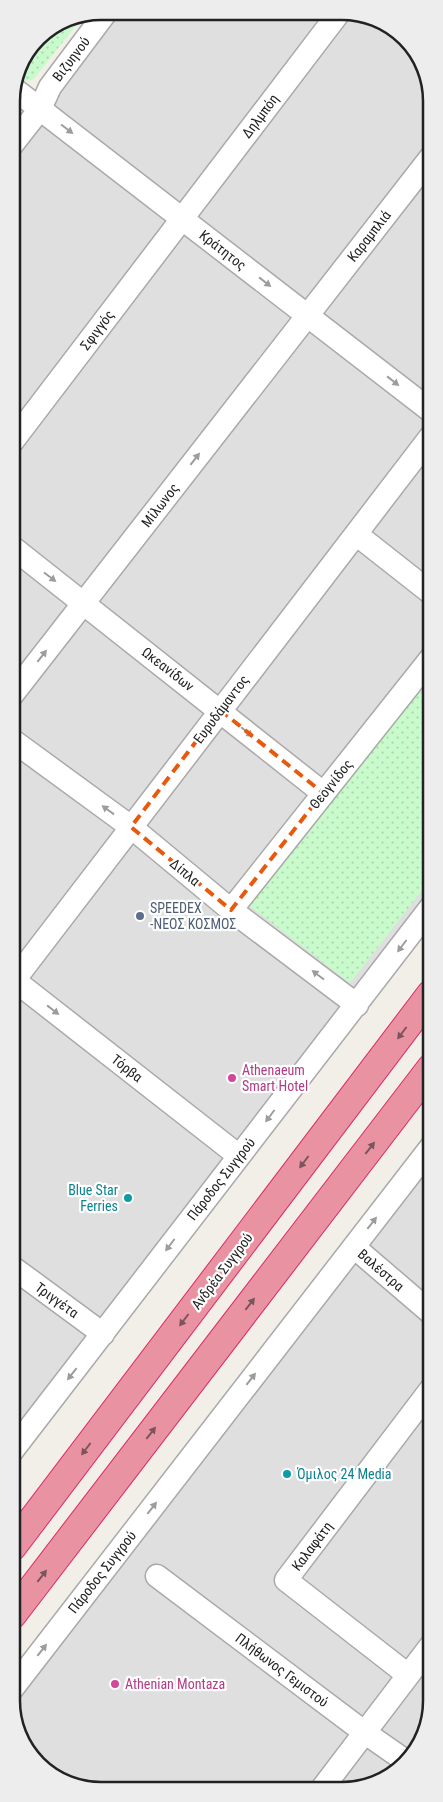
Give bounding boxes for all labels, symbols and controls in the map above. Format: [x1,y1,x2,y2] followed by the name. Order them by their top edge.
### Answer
[49,33,93,84] street label: Βιζυηνού
[238,91,282,141] street label: Δηλμπόη
[60,124,73,135] one-way arrow
[344,207,394,265] street label: Καραμπλιά
[196,227,250,273] street label: Κράτητος
[258,277,271,288] one-way arrow
[77,307,118,354] street label: Σφιγγός
[386,376,399,387] one-way arrow
[190,453,201,466] one-way arrow
[138,480,182,530] street label: Μίλωνος
[43,572,57,582] one-way arrow
[139,644,197,694] street label: Ωκεανίδων
[36,650,47,663] one-way arrow
[190,672,252,746] street label: Ευρυδάμαντος
[240,726,253,737] one-way arrow
[306,756,356,812] street label: Θεογνίδος
[101,805,115,815] one-way arrow
[167,855,203,889] street label: Δίπλα
[150,900,236,932] place label: SPEEDEX -ΝΕΟΣ ΚΟΣΜΟΣ
[134,910,146,922] marker: SPEEDEX -ΝΕΟΣ ΚΟΣΜΟΣ
[396,939,407,952] one-way arrow
[312,970,325,981] one-way arrow
[46,1004,59,1015] one-way arrow
[397,1026,407,1040] one-way arrow
[108,1051,146,1085] street label: Τόρβα
[242,1062,308,1094] place label: Athenaeum Smart Hotel
[226,1072,238,1084] marker: Athenaeum Smart Hotel
[264,1109,275,1122] one-way arrow
[184,1134,258,1223] street label: Πάροδος Συγγρού
[365,1142,376,1155] one-way arrow
[298,1155,309,1168] one-way arrow
[68,1182,118,1214] place label: Blue Star Ferries
[122,1192,134,1204] marker: Blue Star Ferries
[367,1217,378,1230] one-way arrow
[188,1230,256,1312] street label: Ανδρέα Συγγρού
[165,1238,176,1251] one-way arrow
[355,1246,407,1294] street label: Βαλέστρα
[32,1279,82,1321] street label: Τριγγέτα
[245,1298,256,1311] one-way arrow
[179,1313,190,1326] one-way arrow
[67,1367,77,1381] one-way arrow
[246,1373,257,1386] one-way arrow
[146,1427,157,1440] one-way arrow
[81,1442,92,1455] one-way arrow
[296,1466,392,1482] place label: Όμιλος 24 Media
[281,1468,293,1480] marker: Όμιλος 24 Media
[147,1501,157,1515] one-way arrow
[288,1518,336,1574] street label: Καλαφάτη
[65,1527,139,1616] street label: Πάροδος Συγγρού
[36,1570,47,1583] one-way arrow
[232,1630,332,1710] street label: Πλήθωνος Γεμιστού
[37,1643,47,1657] one-way arrow
[125,1676,225,1692] place label: Athenian Montaza
[109,1678,121,1690] marker: Athenian Montaza

